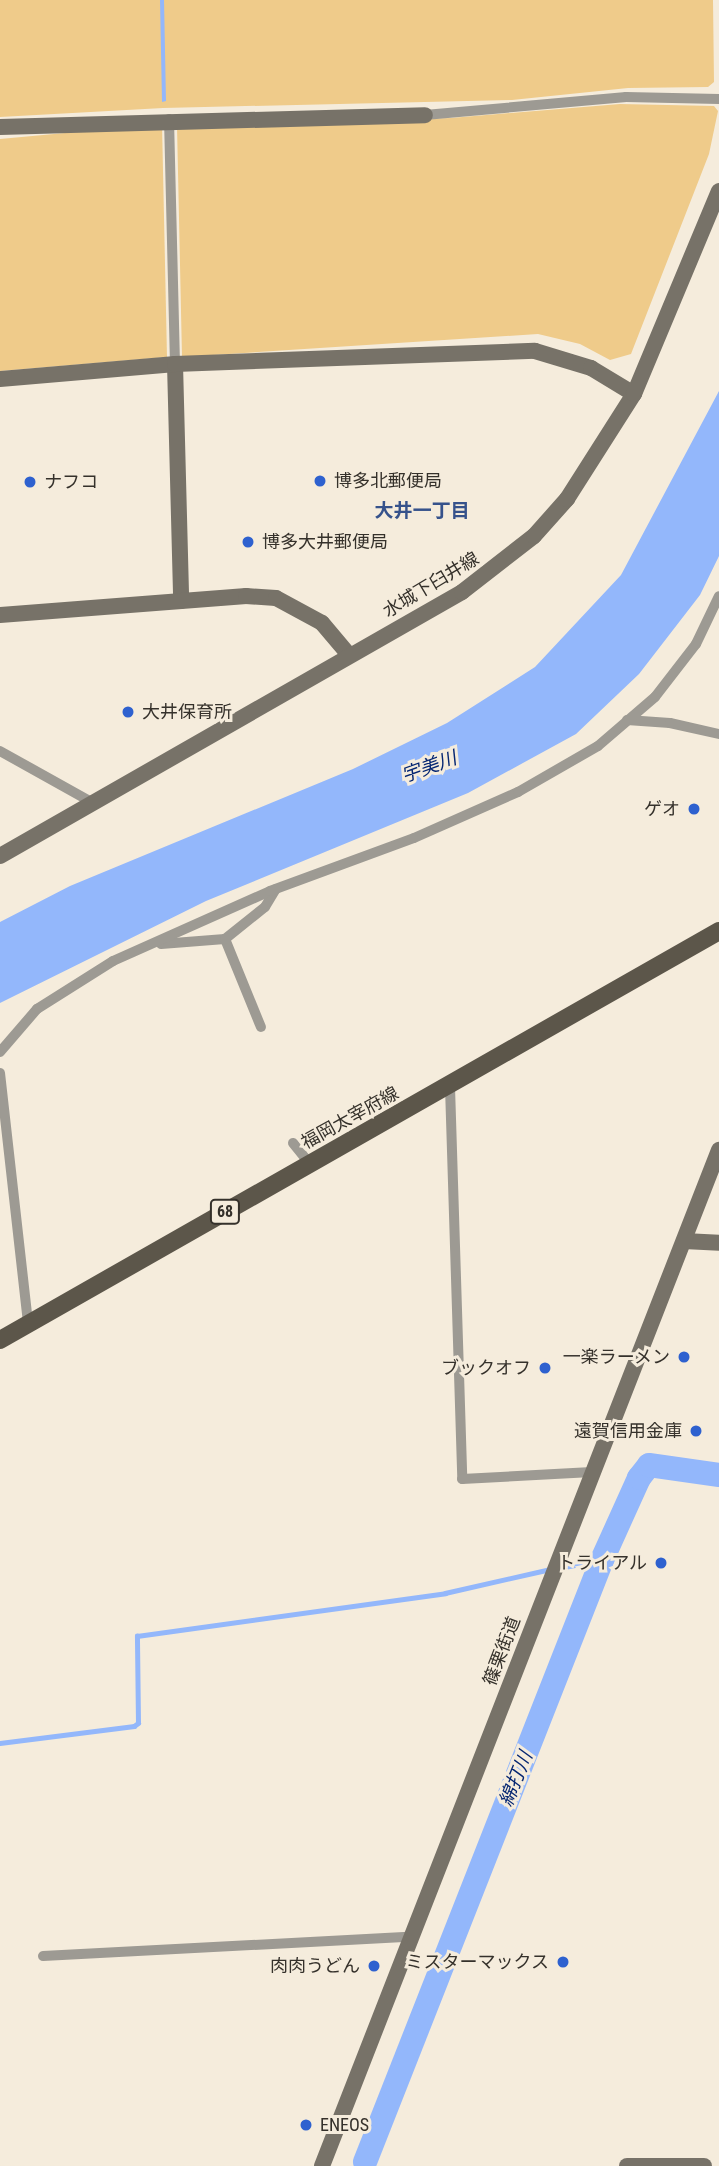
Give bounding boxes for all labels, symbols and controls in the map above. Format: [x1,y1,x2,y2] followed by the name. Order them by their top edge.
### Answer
[334,470,442,492] place label: 博多北郵便局
[44,471,98,493] place label: ナフコ
[312,473,328,489] marker: 博多北郵便局
[22,474,38,490] marker: ナフコ
[375,500,469,522] district label: 大井一丁目
[262,531,388,553] place label: 博多大井郵便局
[240,534,256,550] marker: 博多大井郵便局
[379,548,483,622] street label: 水城下臼井線
[142,701,232,723] place label: 大井保育所
[120,704,136,720] marker: 大井保育所
[398,747,460,787] water label: 宇美川
[644,798,680,820] place label: ゲオ
[686,801,702,817] marker: ゲオ
[298,1082,402,1154] street label: 福岡太宰府線
[209,1200,241,1224] road number: 68
[562,1346,670,1368] place label: 一楽ラーメン
[676,1349,692,1365] marker: 一楽ラーメン
[441,1357,531,1379] place label: ブックオフ
[537,1360,553,1376] marker: ブックオフ
[574,1420,682,1442] place label: 遠賀信用金庫
[688,1423,704,1439] marker: 遠賀信用金庫
[557,1552,647,1574] place label: トライアル
[653,1555,669,1571] marker: トライアル
[479,1614,525,1688] street label: 篠栗街道
[495,1748,537,1810] water label: 綿打川
[405,1951,549,1973] place label: ミスターマックス
[555,1954,571,1970] marker: ミスターマックス
[270,1955,360,1977] place label: 肉肉うどん
[366,1958,382,1974] marker: 肉肉うどん
[320,2114,369,2136] place label: ENEOS
[298,2117,314,2133] marker: ENEOS

